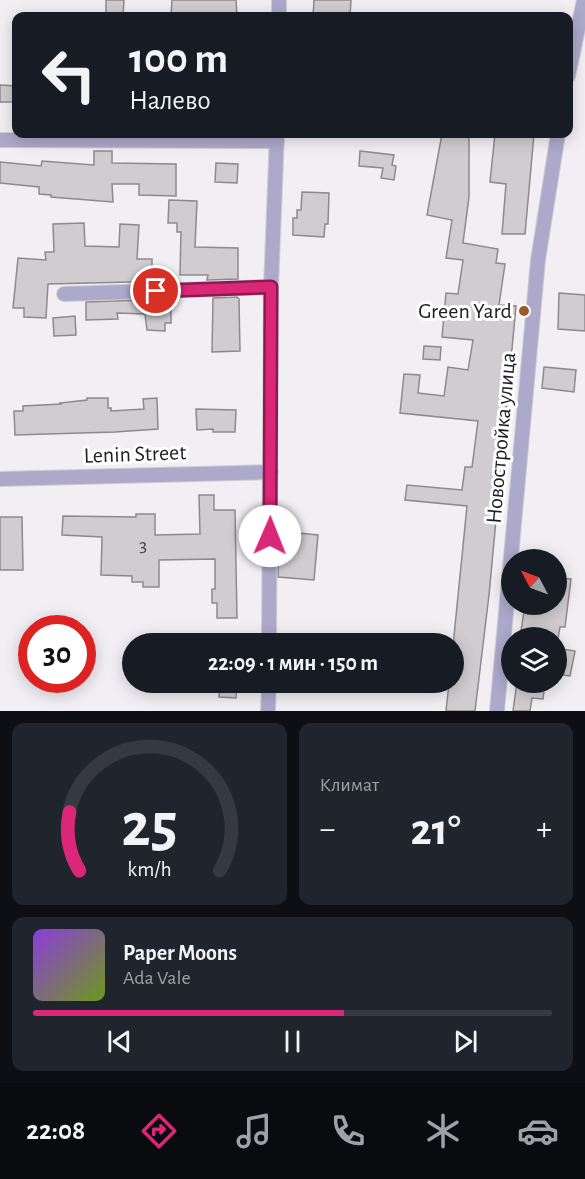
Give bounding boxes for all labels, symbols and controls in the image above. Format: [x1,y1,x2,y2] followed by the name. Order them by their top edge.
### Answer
[30,36,108,114] icon: left
[129,38,228,80] text: 100 m
[129,87,211,114] text: Налево
[130,265,181,316] pin
[139,274,172,307] icon: arrive
[418,300,512,322] place label: Green Yard
[517,304,531,318] marker: Green Yard
[483,351,519,525] street label: Новостройка улица
[83,441,187,467] street label: Lenin Street
[238,504,302,568] position arrow
[139,535,147,555] house number: 3
[501,549,567,615] north arrow
[501,549,567,693] map controls
[18,615,96,693] speed limit sign: 30
[501,627,567,693] button: layers
[208,652,378,674] text: 22:09 · 1 мин · 150 m
[320,775,379,795] text: Климат
[121,795,177,857] text: 25
[410,808,461,853] text: 21°
[320,813,335,846] text: −
[536,813,552,846] text: +
[127,859,171,880] text: km/h
[123,942,237,964] text: Paper Moons
[123,968,191,988] text: Ada Vale
[103,1025,136,1058] icon: previous
[276,1025,309,1058] icon: pause
[449,1025,482,1058] icon: next
[138,1110,180,1152] icon: directions
[233,1110,275,1152] icon: music
[327,1110,369,1152] icon: phone
[422,1110,464,1152] icon: climate
[517,1110,559,1152] icon: car
[26,1117,85,1144] text: 22:08

